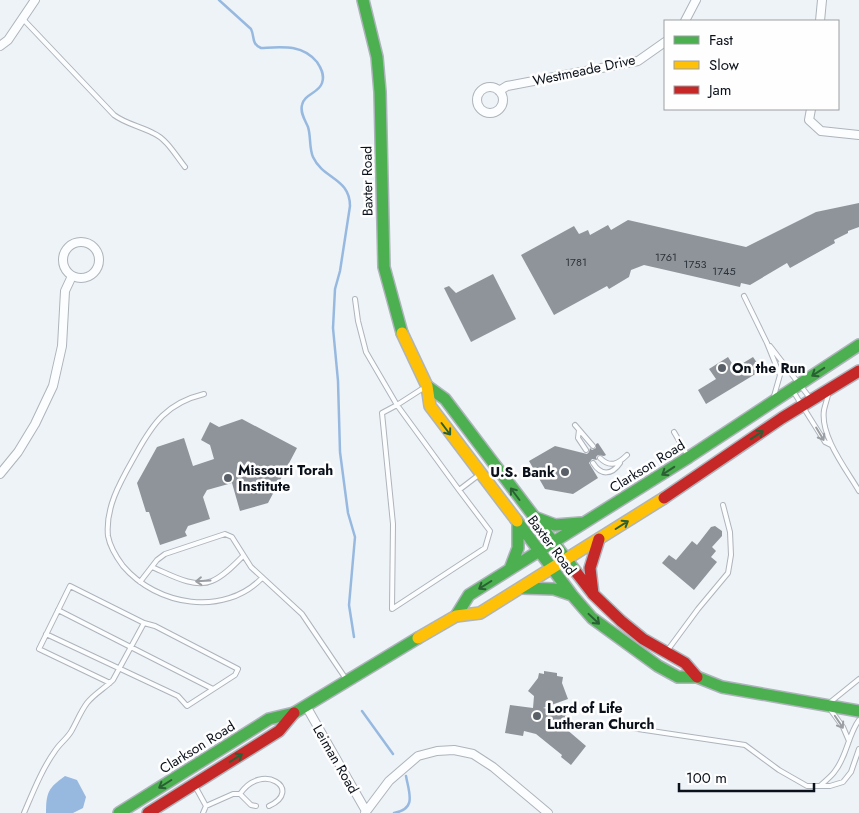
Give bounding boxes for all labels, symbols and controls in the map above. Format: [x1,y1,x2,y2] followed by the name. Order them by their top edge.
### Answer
[664,20,839,110] legend
[709,29,733,51] text: Fast
[531,49,637,91] street label: Westmeade Drive
[709,54,740,76] text: Slow
[707,79,732,101] text: Jam
[356,146,378,216] street label: Baxter Road
[655,249,677,265] house number: 1761
[565,254,587,270] house number: 1781
[684,256,706,272] house number: 1753
[712,263,736,279] house number: 1745
[732,358,806,378] place label: On the Run
[716,362,728,374] marker: On the Run
[812,368,826,378] one-way arrow
[441,422,452,435] one-way arrow
[815,426,825,440] one-way arrow
[750,430,764,440] one-way arrow
[605,435,689,497] street label: Clarkson Road
[238,460,333,496] place label: Missouri Torah Institute
[490,462,555,482] place label: U.S. Bank
[559,466,571,478] marker: U.S. Bank
[661,466,675,476] one-way arrow
[222,472,234,484] marker: Missouri Torah Institute
[510,487,521,500] one-way arrow
[523,511,581,579] street label: Baxter Road
[614,520,628,530] one-way arrow
[196,577,212,586] one-way arrow
[479,580,493,590] one-way arrow
[588,613,601,625] one-way arrow
[547,698,654,734] place label: Lord of Life Lutheran Church
[531,710,543,722] marker: Lord of Life Lutheran Church
[834,715,844,729] one-way arrow
[155,716,239,778] street label: Clarkson Road
[308,721,364,797] street label: Leiman Road
[228,753,242,763] one-way arrow
[679,760,814,792] scale bar
[686,767,727,789] text: 100 m
[159,779,173,789] one-way arrow

